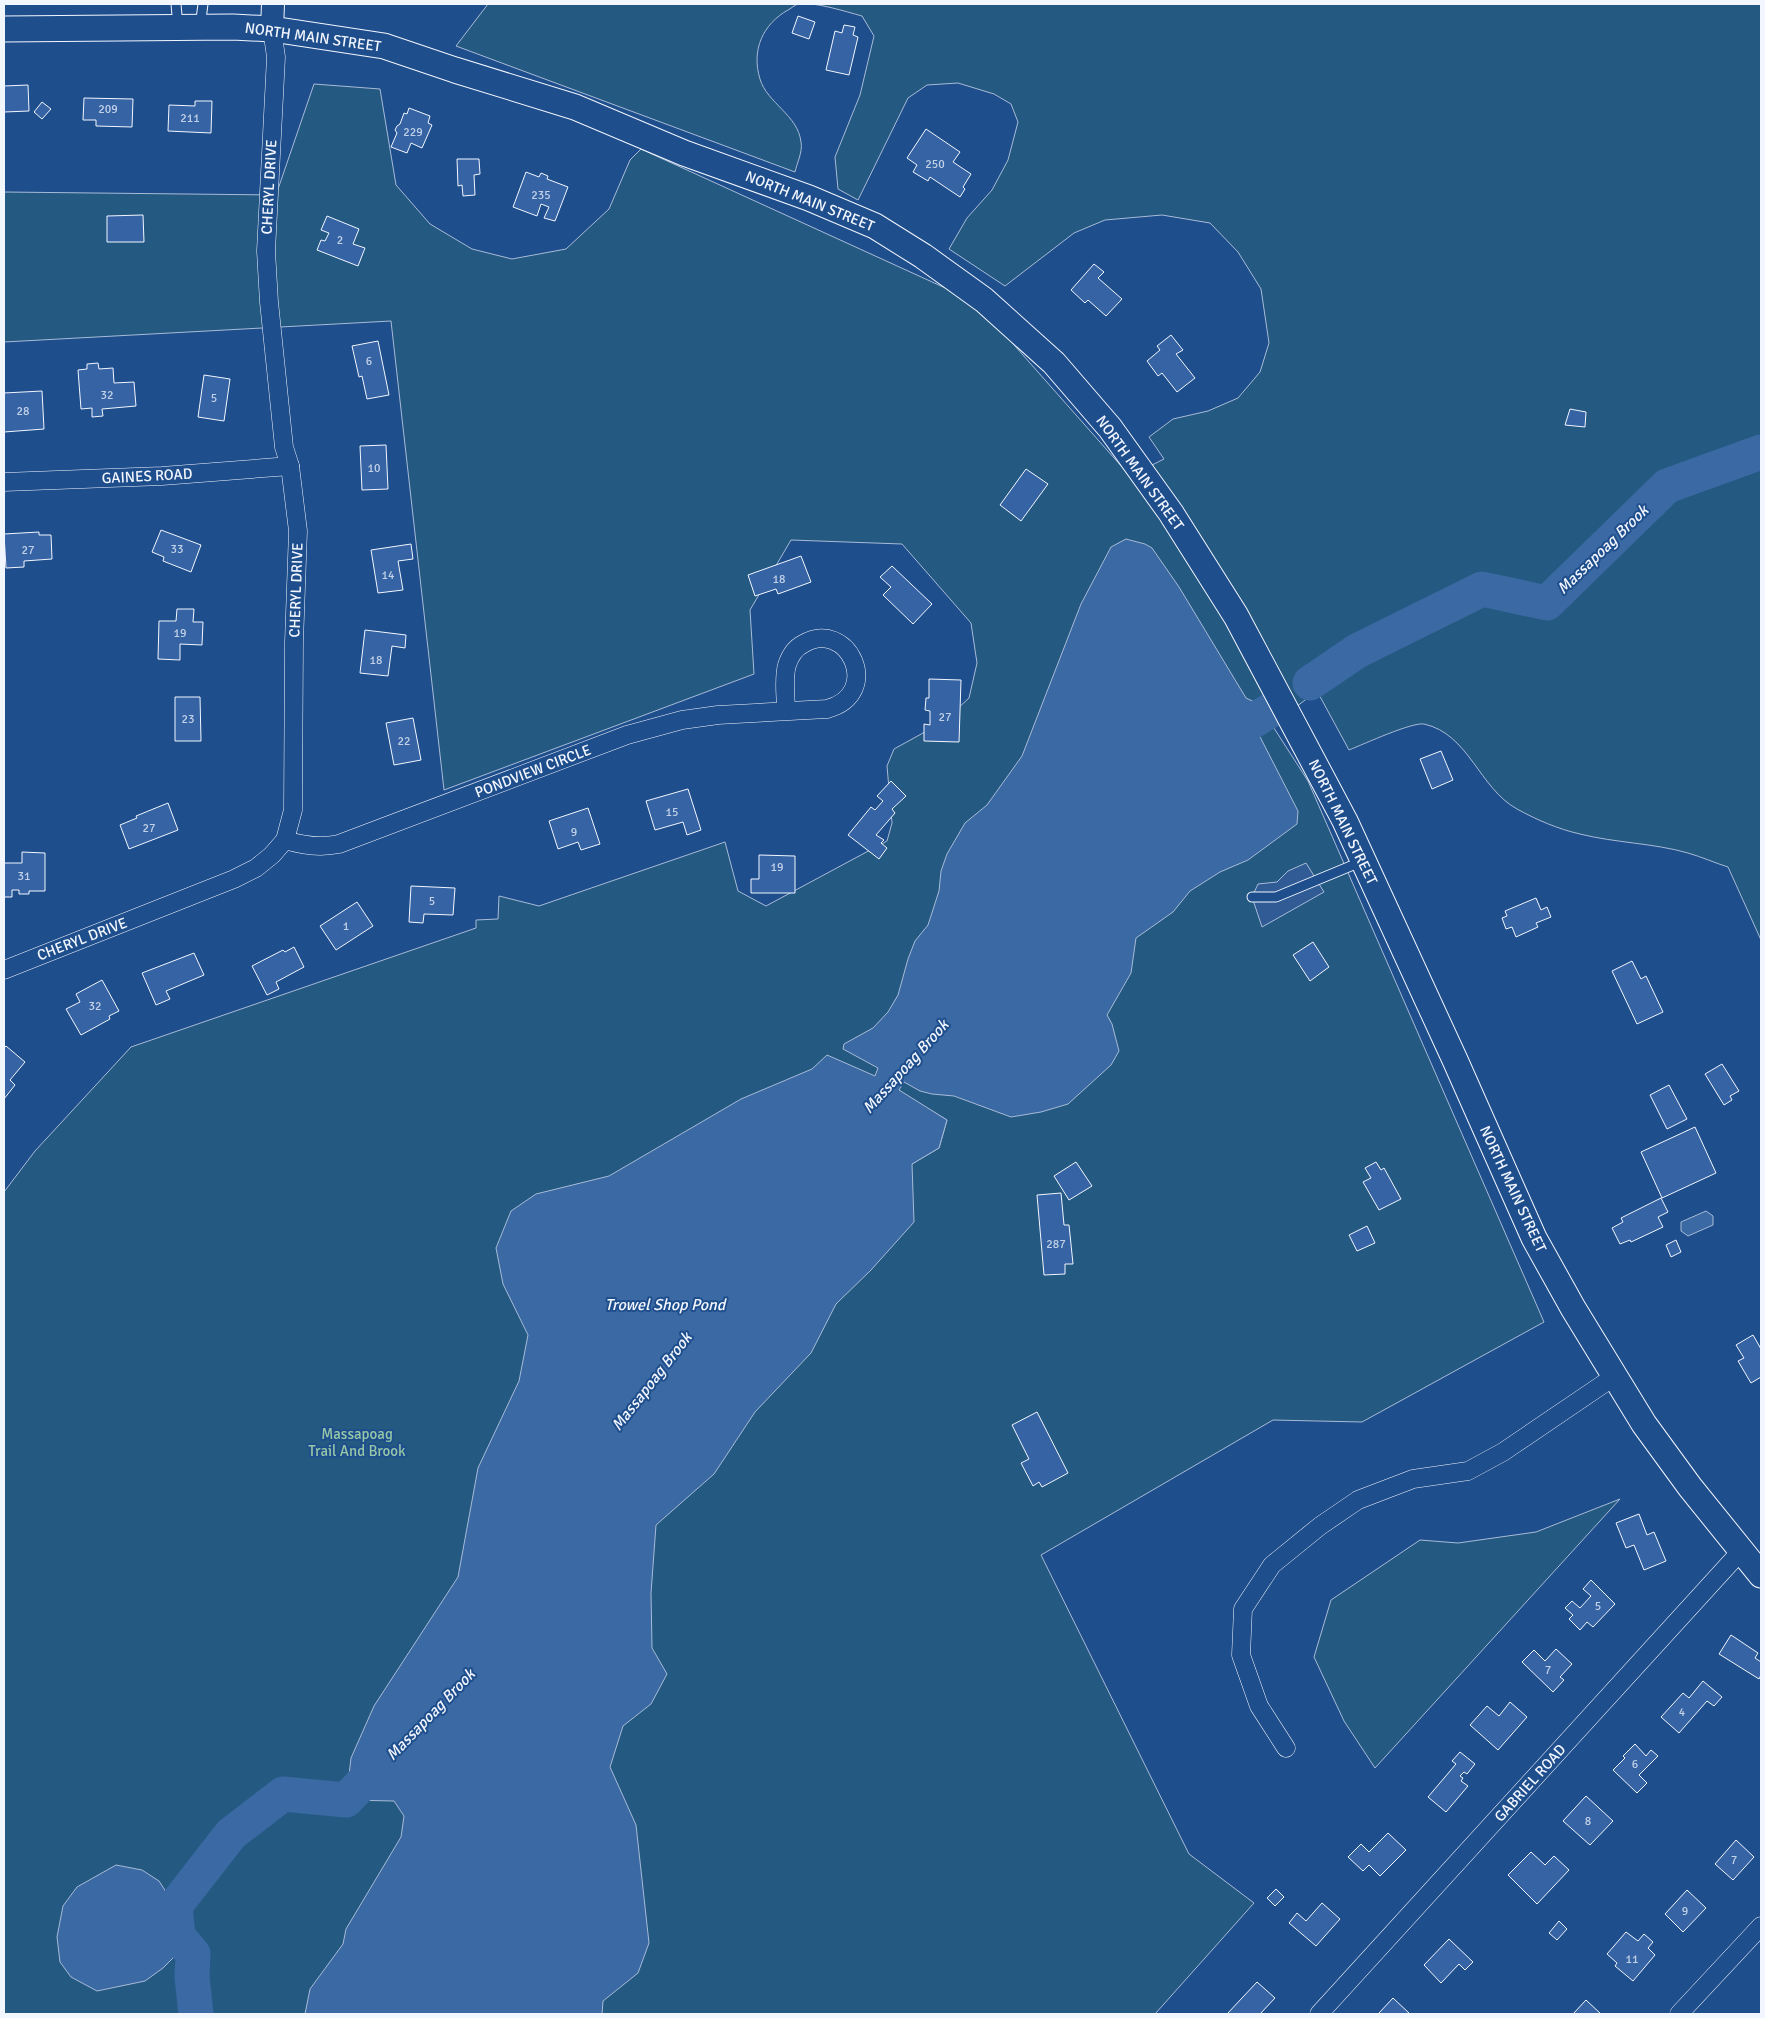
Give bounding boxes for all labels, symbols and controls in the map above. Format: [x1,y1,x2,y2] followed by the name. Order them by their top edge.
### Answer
[244,19,383,56] street label: NORTH MAIN STREET
[98,102,118,117] house number: 209
[180,111,200,126] house number: 211
[403,125,423,140] house number: 229
[258,139,280,235] street label: CHERYL DRIVE
[925,157,945,172] house number: 250
[743,167,878,235] street label: NORTH MAIN STREET
[531,188,551,203] house number: 235
[337,233,343,248] house number: 2
[366,354,372,369] house number: 6
[101,388,113,403] house number: 32
[211,391,217,406] house number: 5
[17,404,29,419] house number: 28
[1092,412,1188,534] street label: NORTH MAIN STREET
[368,461,380,476] house number: 10
[101,465,193,487] street label: GAINES ROAD
[1553,500,1654,598] water label: Massapoag Brook
[171,542,183,557] house number: 33
[285,542,307,638] street label: CHERYL DRIVE
[22,543,34,558] house number: 27
[382,568,395,583] house number: 14
[773,572,785,587] house number: 18
[174,626,186,641] house number: 19
[370,653,382,668] house number: 18
[939,710,951,725] house number: 27
[182,712,194,727] house number: 23
[398,734,410,749] house number: 22
[472,741,594,801] street label: PONDVIEW CIRCLE
[1305,756,1382,888] street label: NORTH MAIN STREET
[666,805,678,820] house number: 15
[143,821,155,836] house number: 27
[571,825,577,840] house number: 9
[771,860,783,875] house number: 19
[18,869,30,884] house number: 31
[429,894,435,909] house number: 5
[34,914,130,964] street label: CHERYL DRIVE
[343,919,349,934] house number: 1
[89,999,101,1014] house number: 32
[858,1014,955,1118] water label: Massapoag Brook
[1476,1123,1550,1256] street label: NORTH MAIN STREET
[1046,1237,1066,1252] house number: 287
[605,1295,728,1315] water label: Trowel Shop Pond
[607,1327,698,1435] water label: Massapoag Brook
[308,1425,406,1460] park label: Massapoag Trail And Brook
[1595,1599,1601,1614] house number: 5
[382,1663,481,1765] water label: Massapoag Brook
[1545,1663,1551,1678] house number: 7
[1679,1705,1686,1720] house number: 4
[1490,1741,1570,1825] street label: GABRIEL ROAD
[1632,1757,1638,1772] house number: 6
[1585,1814,1591,1829] house number: 8
[1731,1853,1737,1868] house number: 7
[1682,1904,1688,1919] house number: 9
[1626,1952,1638,1967] house number: 11

